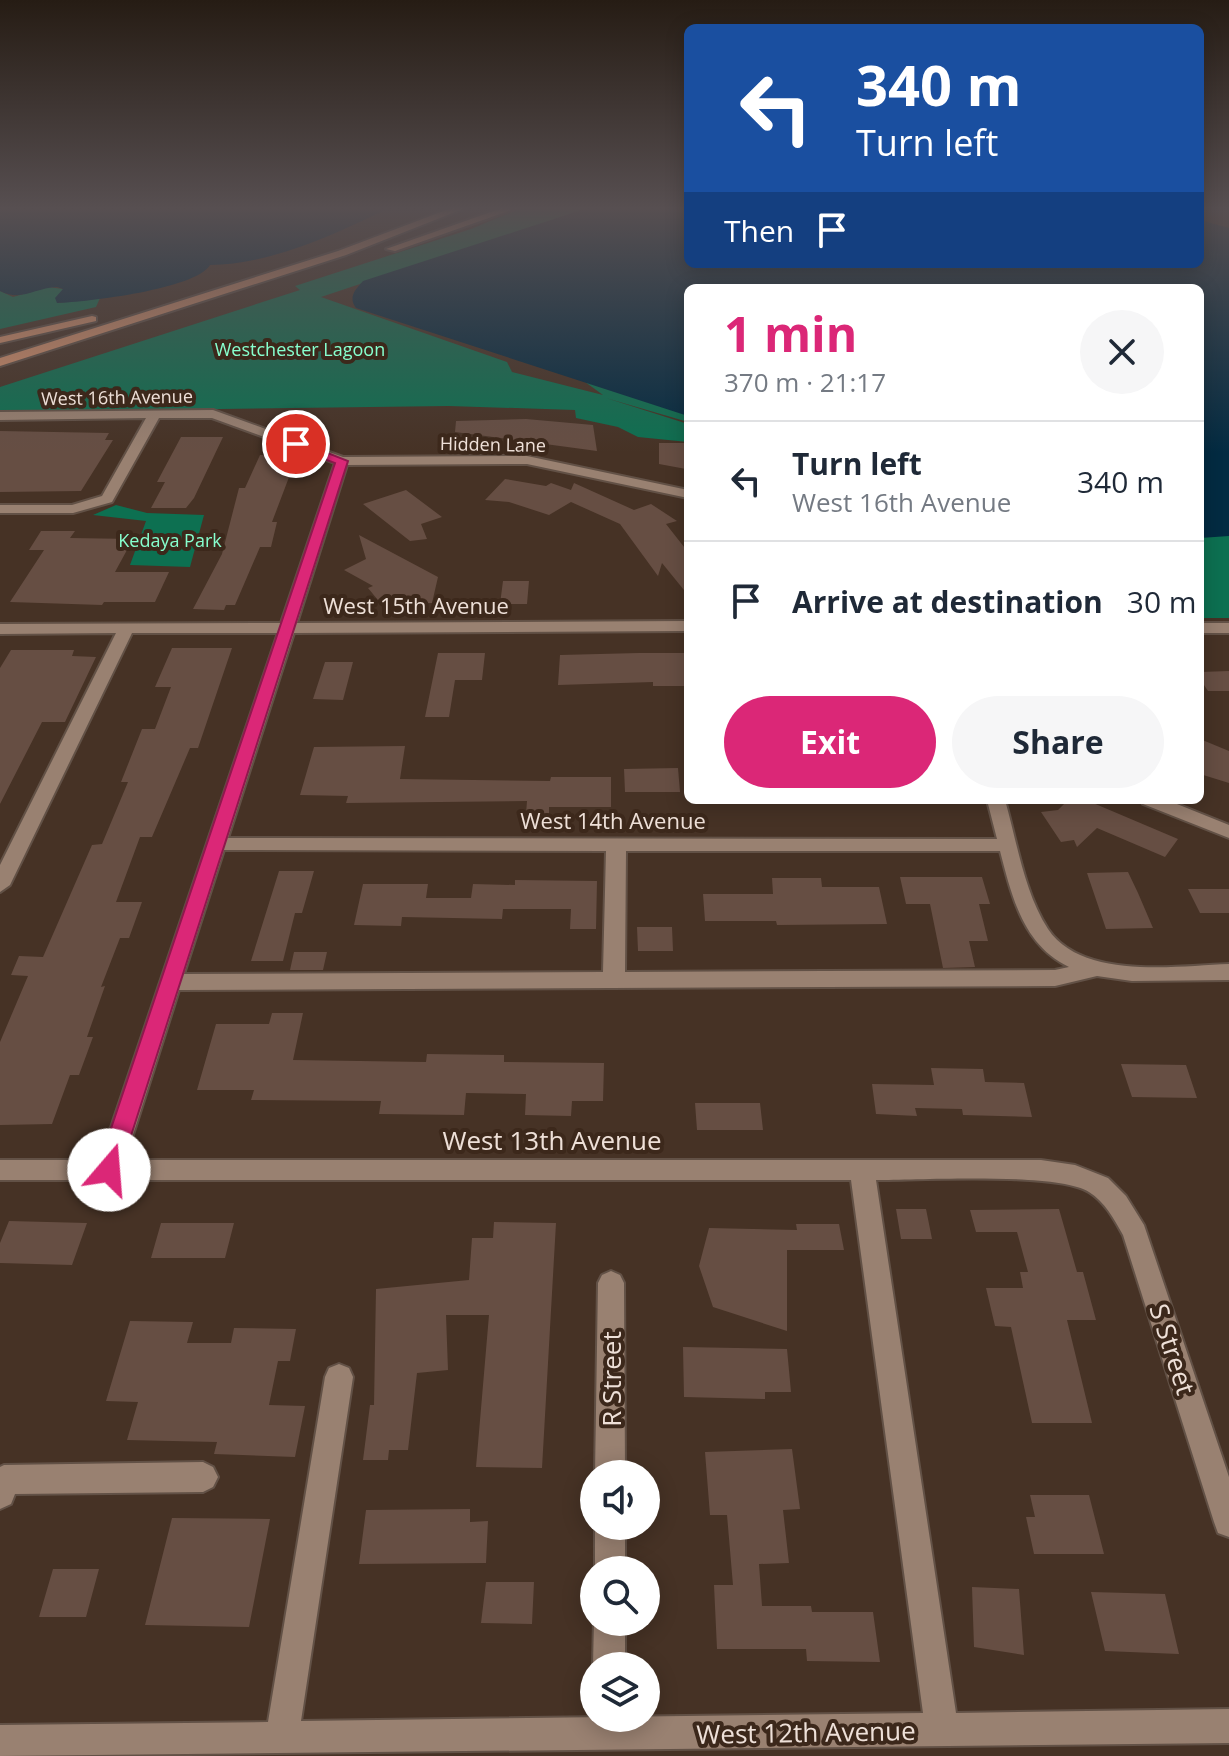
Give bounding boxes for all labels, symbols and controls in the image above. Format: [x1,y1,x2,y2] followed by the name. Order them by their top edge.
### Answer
[856,46,1022,122] text: 340 m
[724,56,828,160] icon: left
[856,118,998,167] text: Turn left
[810,208,854,252] icon: arrive
[724,210,794,251] text: Then
[724,301,857,366] text: 1 min
[1080,310,1164,394] button: close
[215,337,385,361] park label: Westchester Lagoon
[724,364,886,400] text: 370 m · 21:17
[41,384,193,410] street label: West 16th Avenue
[262,410,330,478] pin
[274,422,318,466] icon: arrive
[440,431,546,457] street label: Hidden Lane
[792,443,922,484] text: Turn left
[724,459,768,503] icon: left
[1077,461,1164,502] text: 340 m
[792,484,1011,520] text: West 16th Avenue
[118,528,222,552] park label: Kedaya Park
[724,579,768,623] icon: arrive
[792,581,1103,622] text: Arrive at destination
[1127,581,1197,622] text: 30 m
[323,590,509,620] street label: West 15th Avenue
[724,696,936,788] button: Exit
[952,696,1164,788] button: Share
[520,805,706,835] street label: West 14th Avenue
[442,1122,662,1158] street label: West 13th Avenue
[67,1128,151,1212] position arrow
[1141,1299,1205,1399] street label: S Street
[593,1331,629,1427] street label: R Street
[580,1460,660,1732] map controls
[580,1460,660,1540] button: sound
[580,1556,660,1636] button: search
[580,1652,660,1732] button: layers
[696,1712,916,1752] street label: West 12th Avenue

